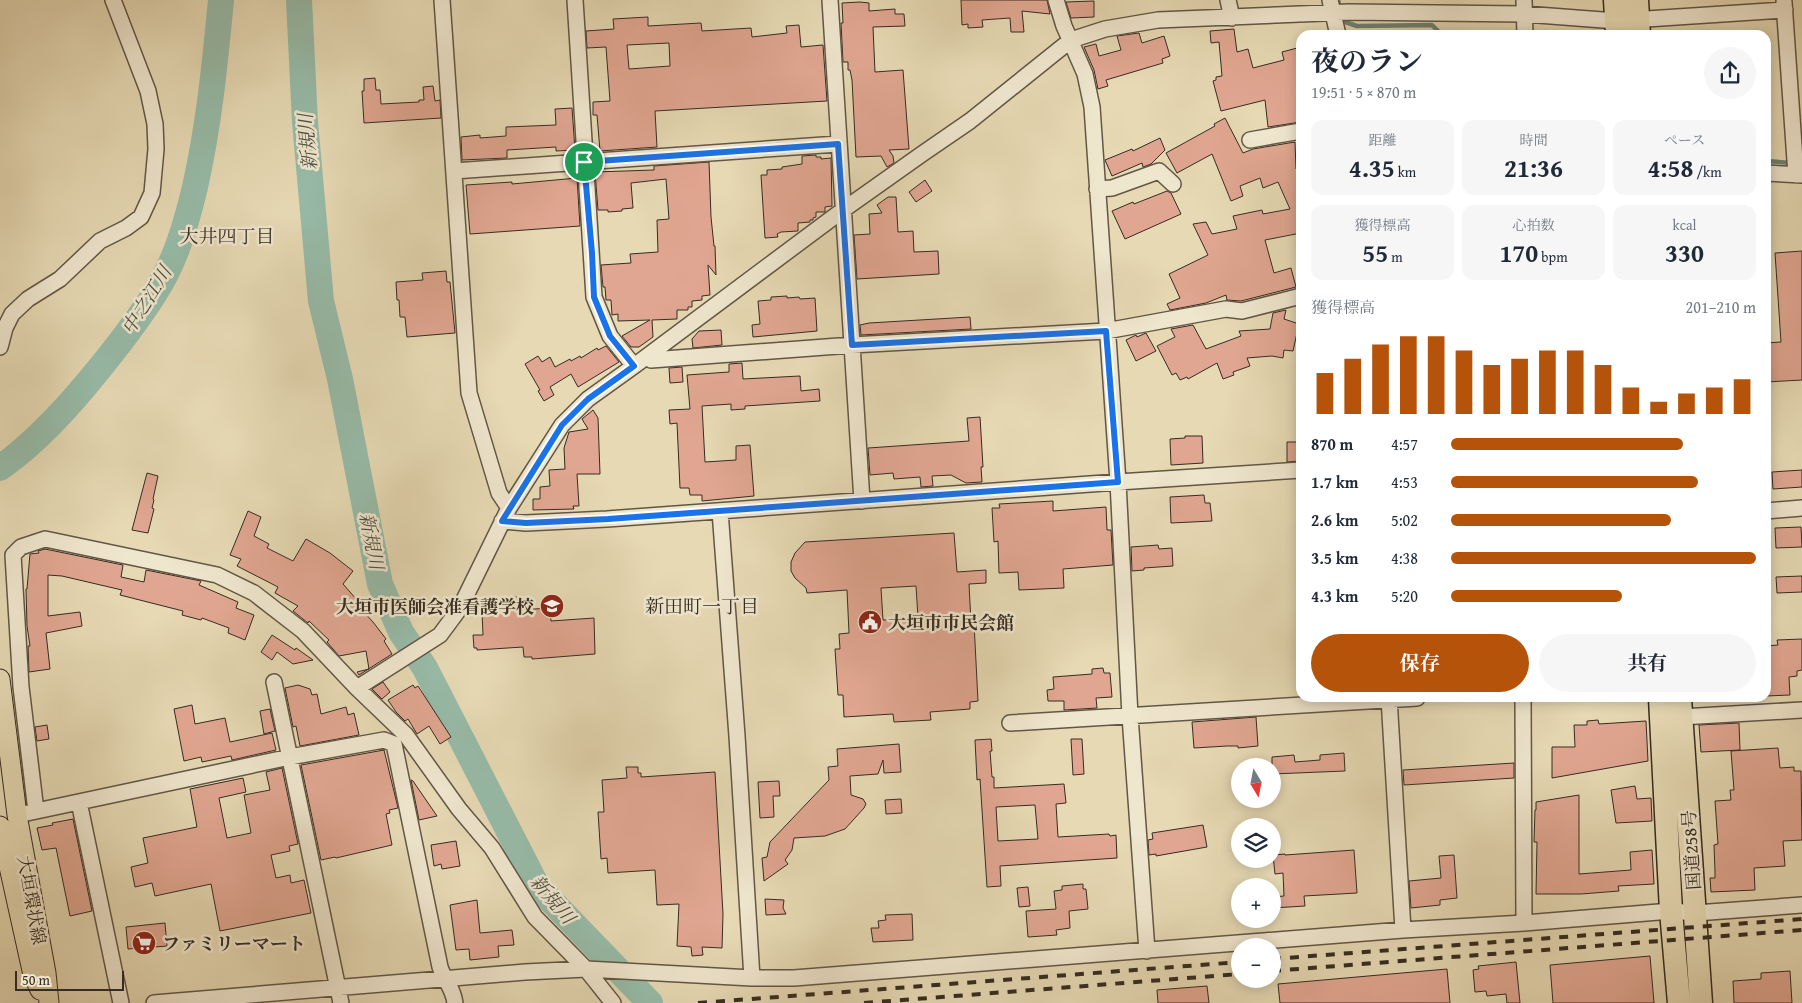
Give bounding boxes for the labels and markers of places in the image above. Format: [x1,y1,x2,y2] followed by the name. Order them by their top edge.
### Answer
[563,141,605,183] pin
[336,593,534,620] place label: 大垣市医師会准看護学校
[539,593,565,619] school or university icon: 大垣市医師会准看護学校
[857,609,883,635] public building icon: 大垣市市民会館
[888,609,1014,636] place label: 大垣市市民会館
[131,930,157,956] supermarket icon: ファミリーマート
[162,930,306,957] place label: ファミリーマート

